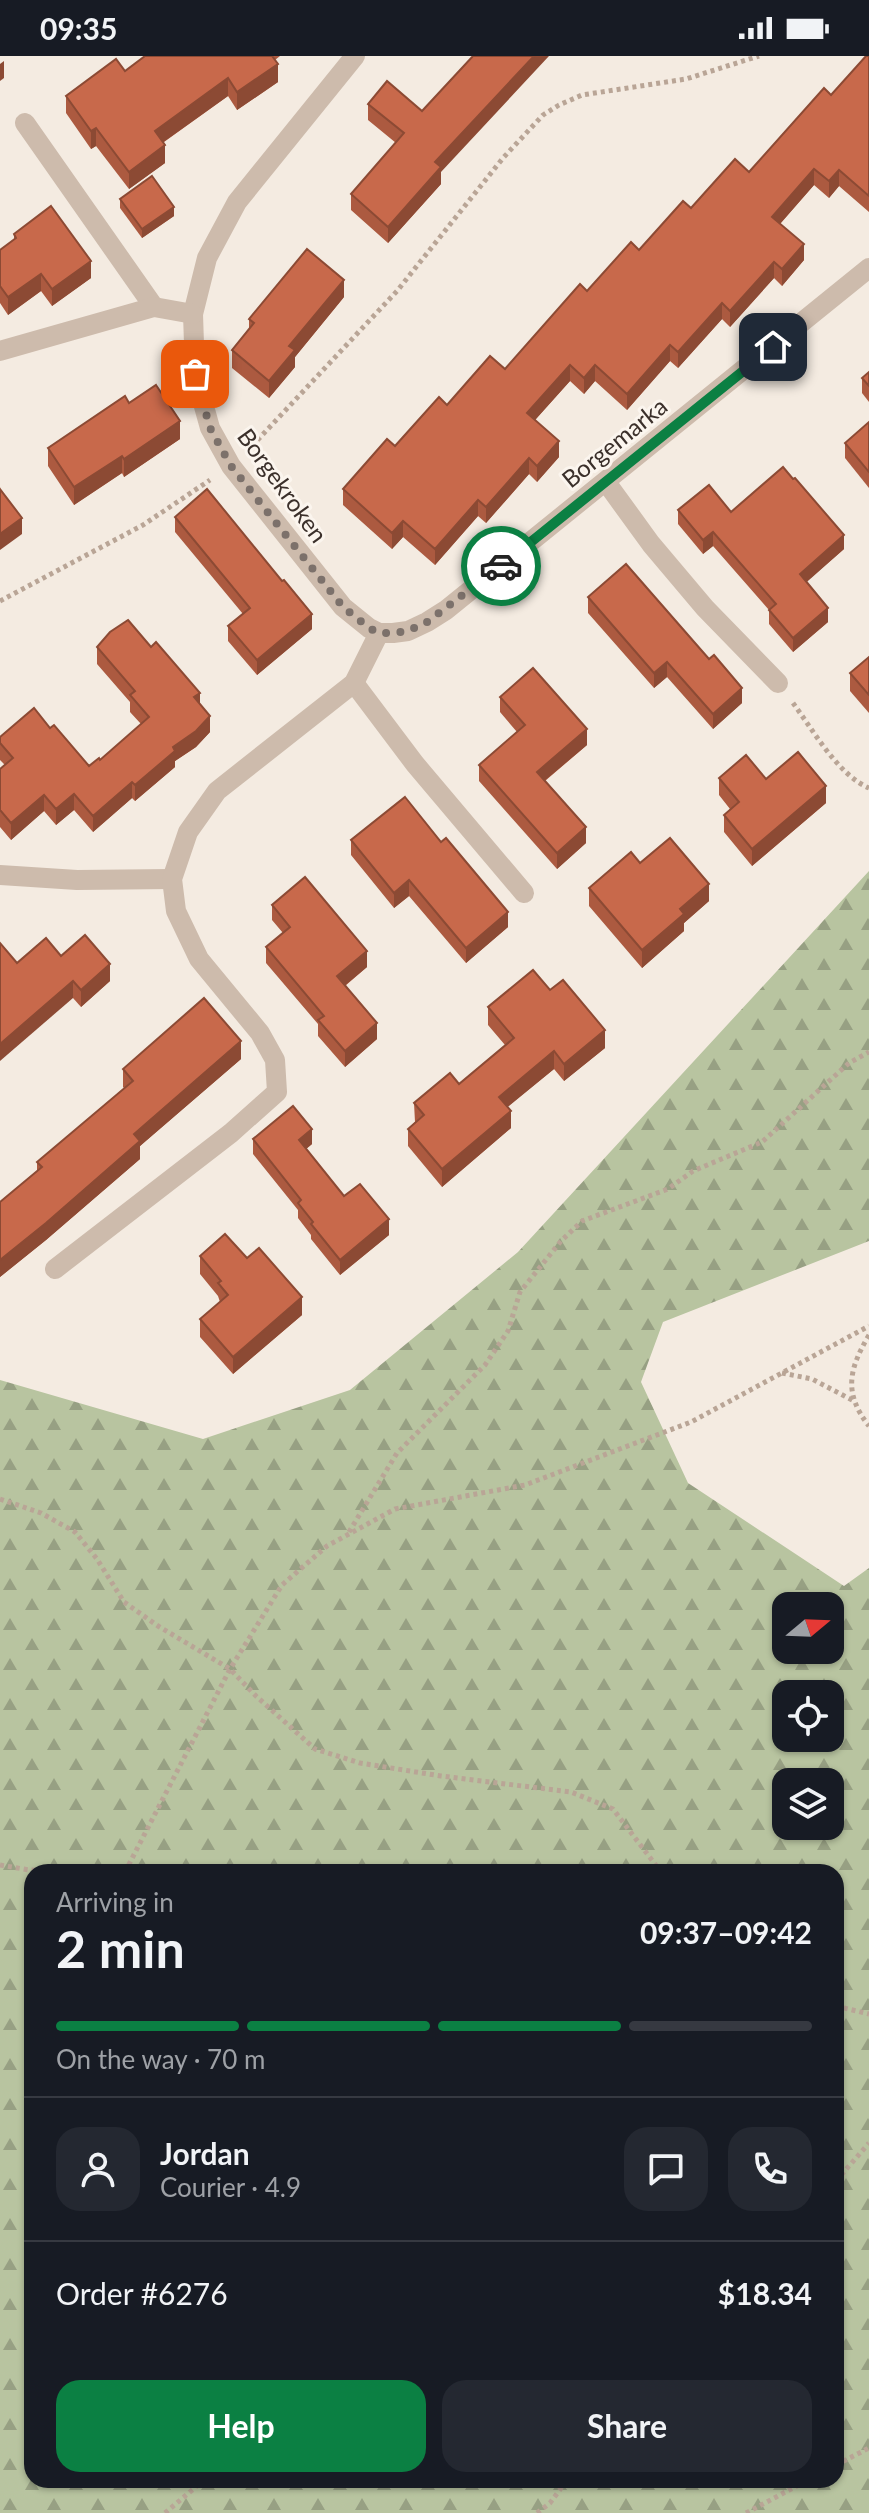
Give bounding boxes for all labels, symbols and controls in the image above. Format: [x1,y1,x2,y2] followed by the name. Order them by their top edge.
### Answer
[40,10,117,46] text: 09:35
[739,313,807,381] pin
[751,325,795,369] icon: home
[161,340,229,408] pin
[173,352,217,396] icon: bag
[556,391,672,493] street label: Borgemarka
[232,422,334,548] street label: Borgekroken
[461,526,541,606] courier
[479,544,523,588] icon: car
[772,1592,844,1664] north arrow
[772,1592,844,1840] map controls
[772,1680,844,1752] button: locate
[772,1768,844,1840] button: layers
[56,1886,174,1918] text: Arriving in
[640,1914,812,1950] text: 09:37–09:42
[56,1917,185,1979] text: 2 min
[56,2043,265,2075] text: On the way · 70 m
[56,2127,140,2211] button: person
[624,2127,708,2211] button: chat
[728,2127,812,2211] button: phone
[160,2135,250,2171] text: Jordan
[160,2171,301,2203] text: Courier · 4.9
[56,2275,228,2311] text: Order #6276
[718,2275,812,2311] text: $18.34
[56,2380,426,2472] button: Help
[442,2380,812,2472] button: Share

